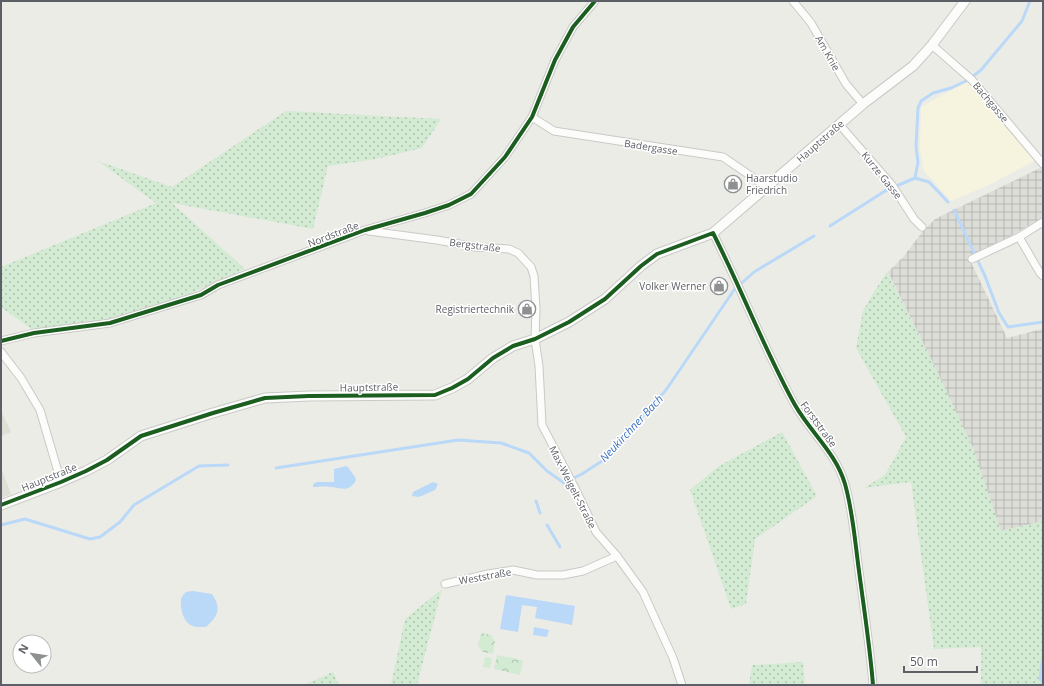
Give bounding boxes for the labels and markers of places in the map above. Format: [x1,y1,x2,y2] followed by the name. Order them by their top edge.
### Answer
[746,171,798,197] place label: Haarstudio Friedrich
[723,174,743,194] shop icon: Haarstudio Friedrich
[709,276,729,296] shop icon: Volker Werner
[639,279,706,293] place label: Volker Werner
[517,299,537,319] shop icon: Registriertechnik
[436,302,515,316] place label: Registriertechnik

